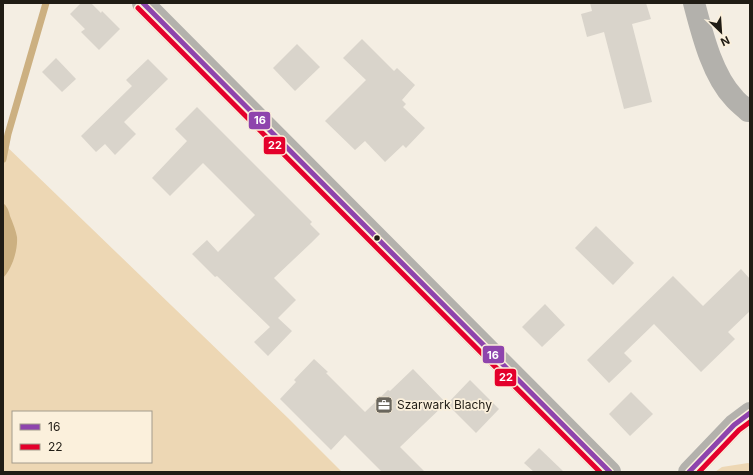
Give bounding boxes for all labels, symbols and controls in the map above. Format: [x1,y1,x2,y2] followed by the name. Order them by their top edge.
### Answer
[701,12,741,52] north arrow
[718,33,732,49] text: N
[248,111,271,130] line badge: 16
[254,113,266,127] text: 16
[263,136,286,155] line badge: 22
[268,138,282,152] text: 22
[372,233,382,243] unlabelled marker
[482,345,505,364] line badge: 16
[487,348,499,362] text: 16
[494,368,517,387] line badge: 22
[499,370,513,384] text: 22
[374,395,394,415] office icon: Szarwark Blachy
[397,397,492,412] place label: Szarwark Blachy
[12,411,152,463] legend
[48,419,60,434] text: 16
[48,439,63,454] text: 22

